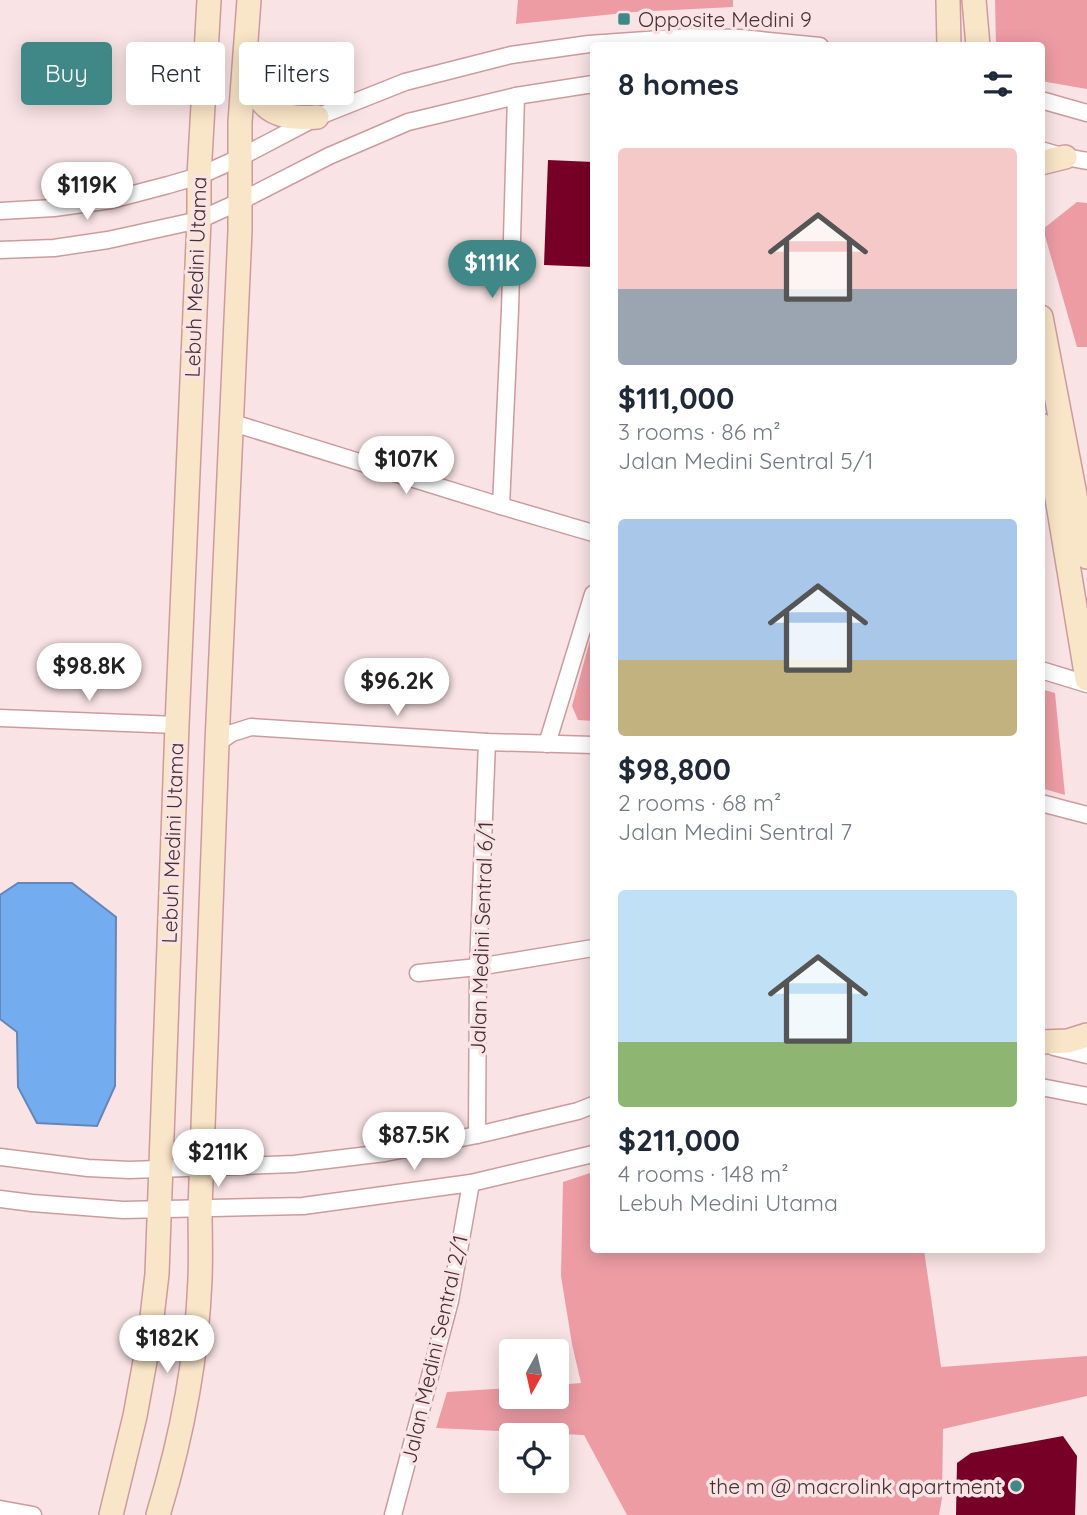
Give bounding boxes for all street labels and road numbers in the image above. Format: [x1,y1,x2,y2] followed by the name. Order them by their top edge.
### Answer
[179,176,211,378] street label: Lebuh Medini Utama
[156,742,188,944] street label: Lebuh Medini Utama
[464,821,498,1055] street label: Jalan Medini Sentral 6/1
[395,1232,473,1466] street label: Jalan Medini Sentral 2/1

